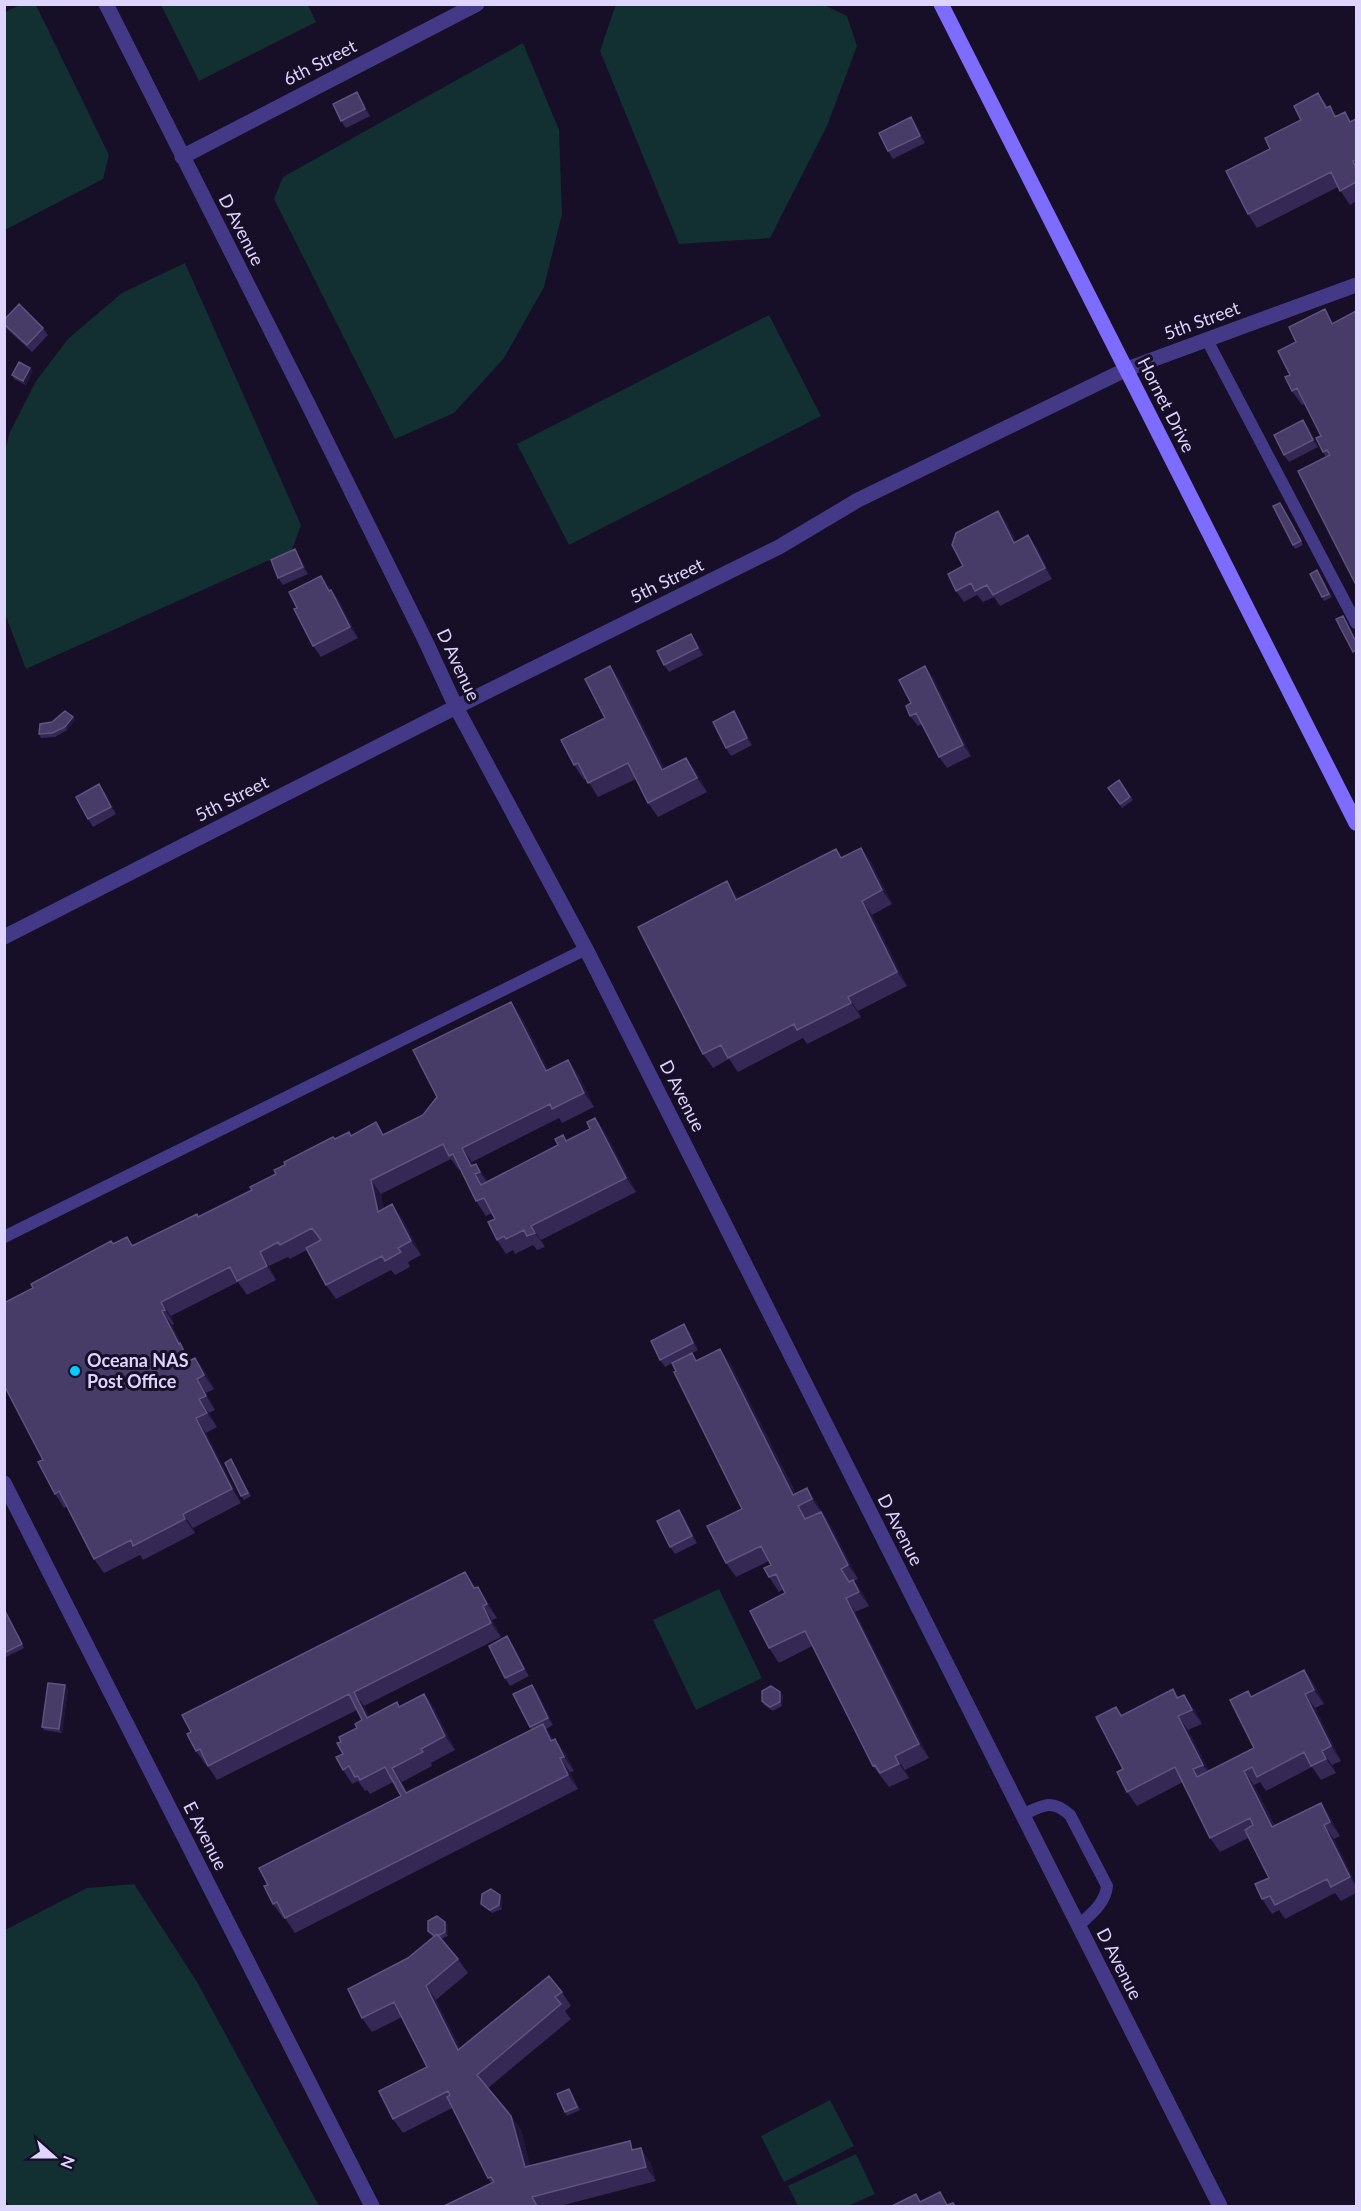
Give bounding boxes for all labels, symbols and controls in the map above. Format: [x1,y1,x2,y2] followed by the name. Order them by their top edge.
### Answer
[279,34,360,90] street label: 6th Street
[215,190,269,269] street label: D Avenue
[1161,296,1243,344] street label: 5th Street
[1134,353,1200,456] street label: Hornet Drive
[626,553,707,607] street label: 5th Street
[433,625,485,704] street label: D Avenue
[191,770,272,826] street label: 5th Street
[656,1056,710,1135] street label: D Avenue
[87,1349,189,1392] place label: Oceana NAS Post Office
[68,1364,82,1378] marker: Oceana NAS Post Office
[874,1490,928,1569] street label: D Avenue
[179,1798,232,1874] street label: E Avenue
[1093,1924,1147,2003] street label: D Avenue
[24,2127,84,2187] north arrow
[57,2153,80,2172] text: N

